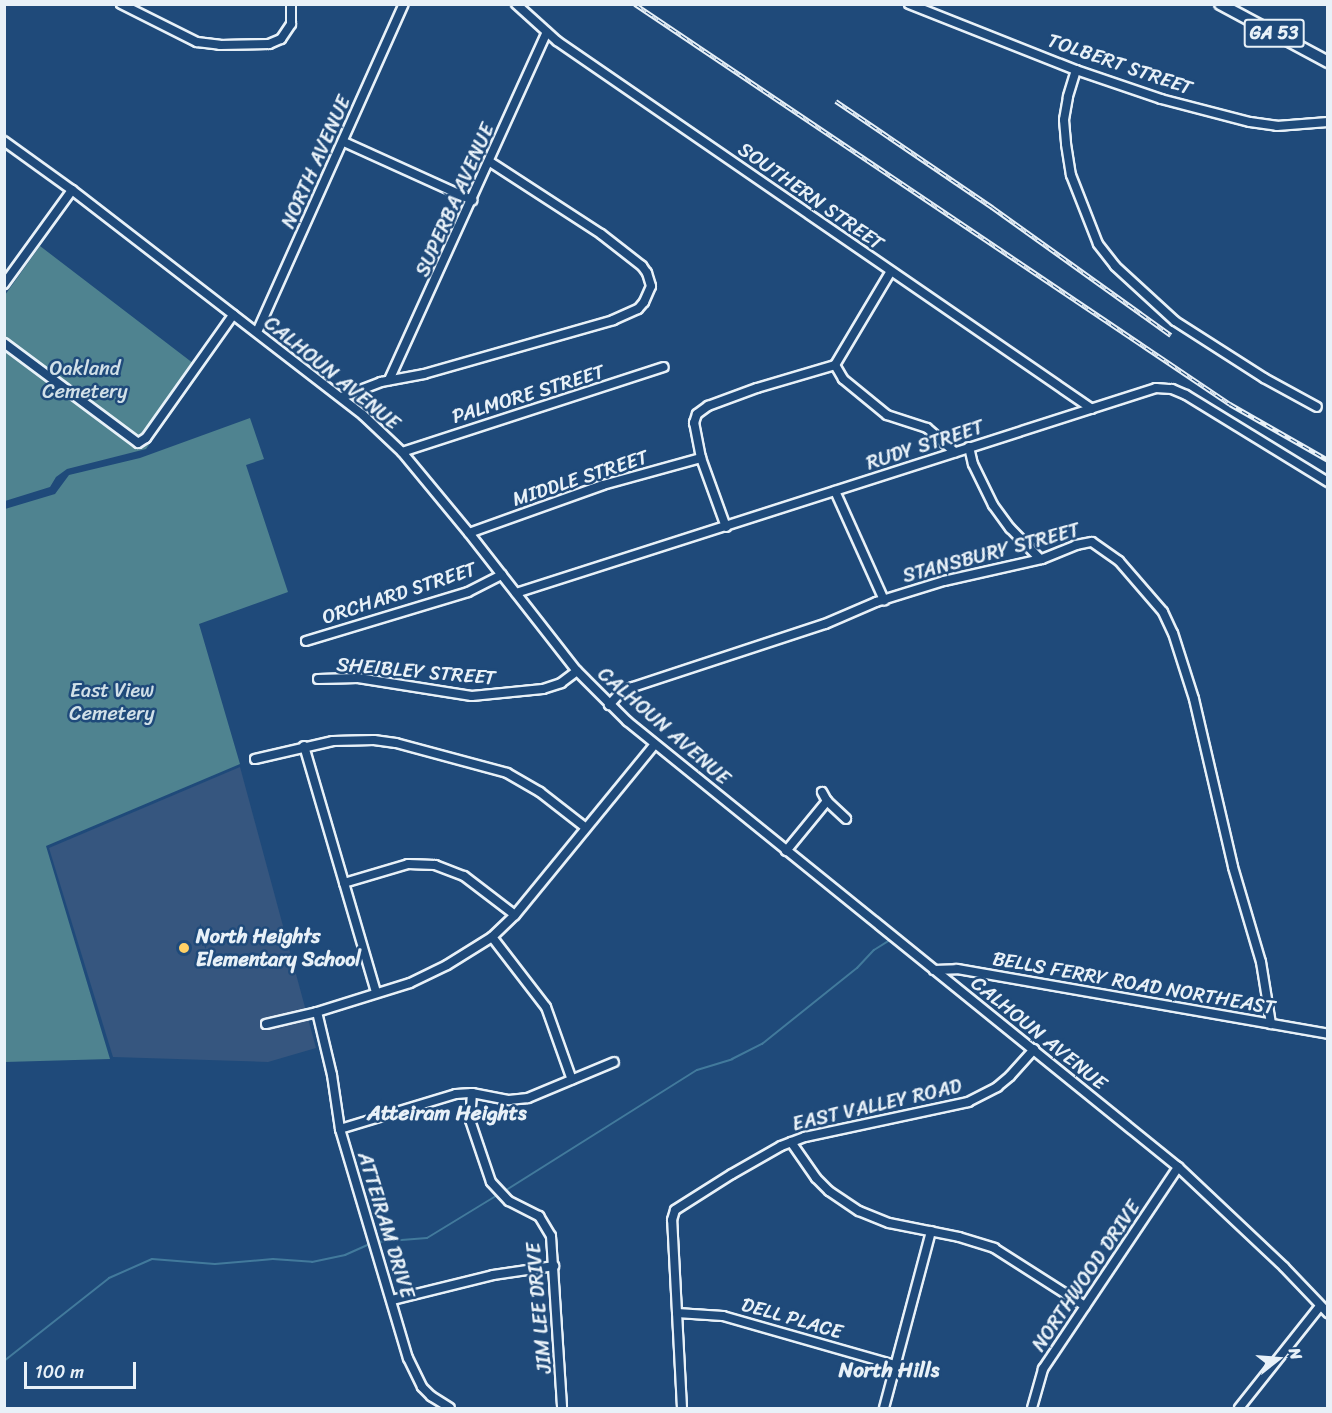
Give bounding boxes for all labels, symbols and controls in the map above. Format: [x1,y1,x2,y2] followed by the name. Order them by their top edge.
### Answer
[1242,18,1306,48] road number: GA 53
[1043,28,1197,100] street label: TOLBERT STREET
[276,92,356,232] street label: NORTH AVENUE
[410,120,500,280] street label: SUPERBA AVENUE
[733,136,889,256] street label: SOUTHERN STREET
[259,311,405,435] street label: CALHOUN AVENUE
[42,357,128,404] park label: Oakland Cemetery
[449,359,607,429] street label: PALMORE STREET
[863,415,987,475] street label: RUDY STREET
[509,445,651,511] street label: MIDDLE STREET
[899,518,1083,588] street label: STANSBURY STREET
[318,556,480,630] street label: ORCHARD STREET
[334,652,498,690] street label: SHEIBLEY STREET
[593,662,735,790] street label: CALHOUN AVENUE
[69,679,155,726] park label: East View Cemetery
[196,924,361,971] place label: North Heights Elementary School
[177,941,191,955] marker: North Heights Elementary School
[991,946,1277,1020] street label: BELLS FERRY ROAD NORTHEAST
[966,971,1112,1095] street label: CALHOUN AVENUE
[791,1074,963,1136] street label: EAST VALLEY ROAD
[367,1100,527,1126] district label: Atteiram Heights
[352,1148,420,1302] street label: ATTEIRAM DRIVE
[1027,1196,1145,1356] street label: NORTHWOOD DRIVE
[521,1242,557,1374] street label: JIM LEE DRIVE
[739,1292,845,1344] street label: DELL PLACE
[1248,1329,1308,1389] north arrow
[1280,1344,1311,1363] text: N
[27,1350,140,1388] scale bar
[35,1356,84,1388] text: 100 m
[839,1357,939,1383] district label: North Hills

